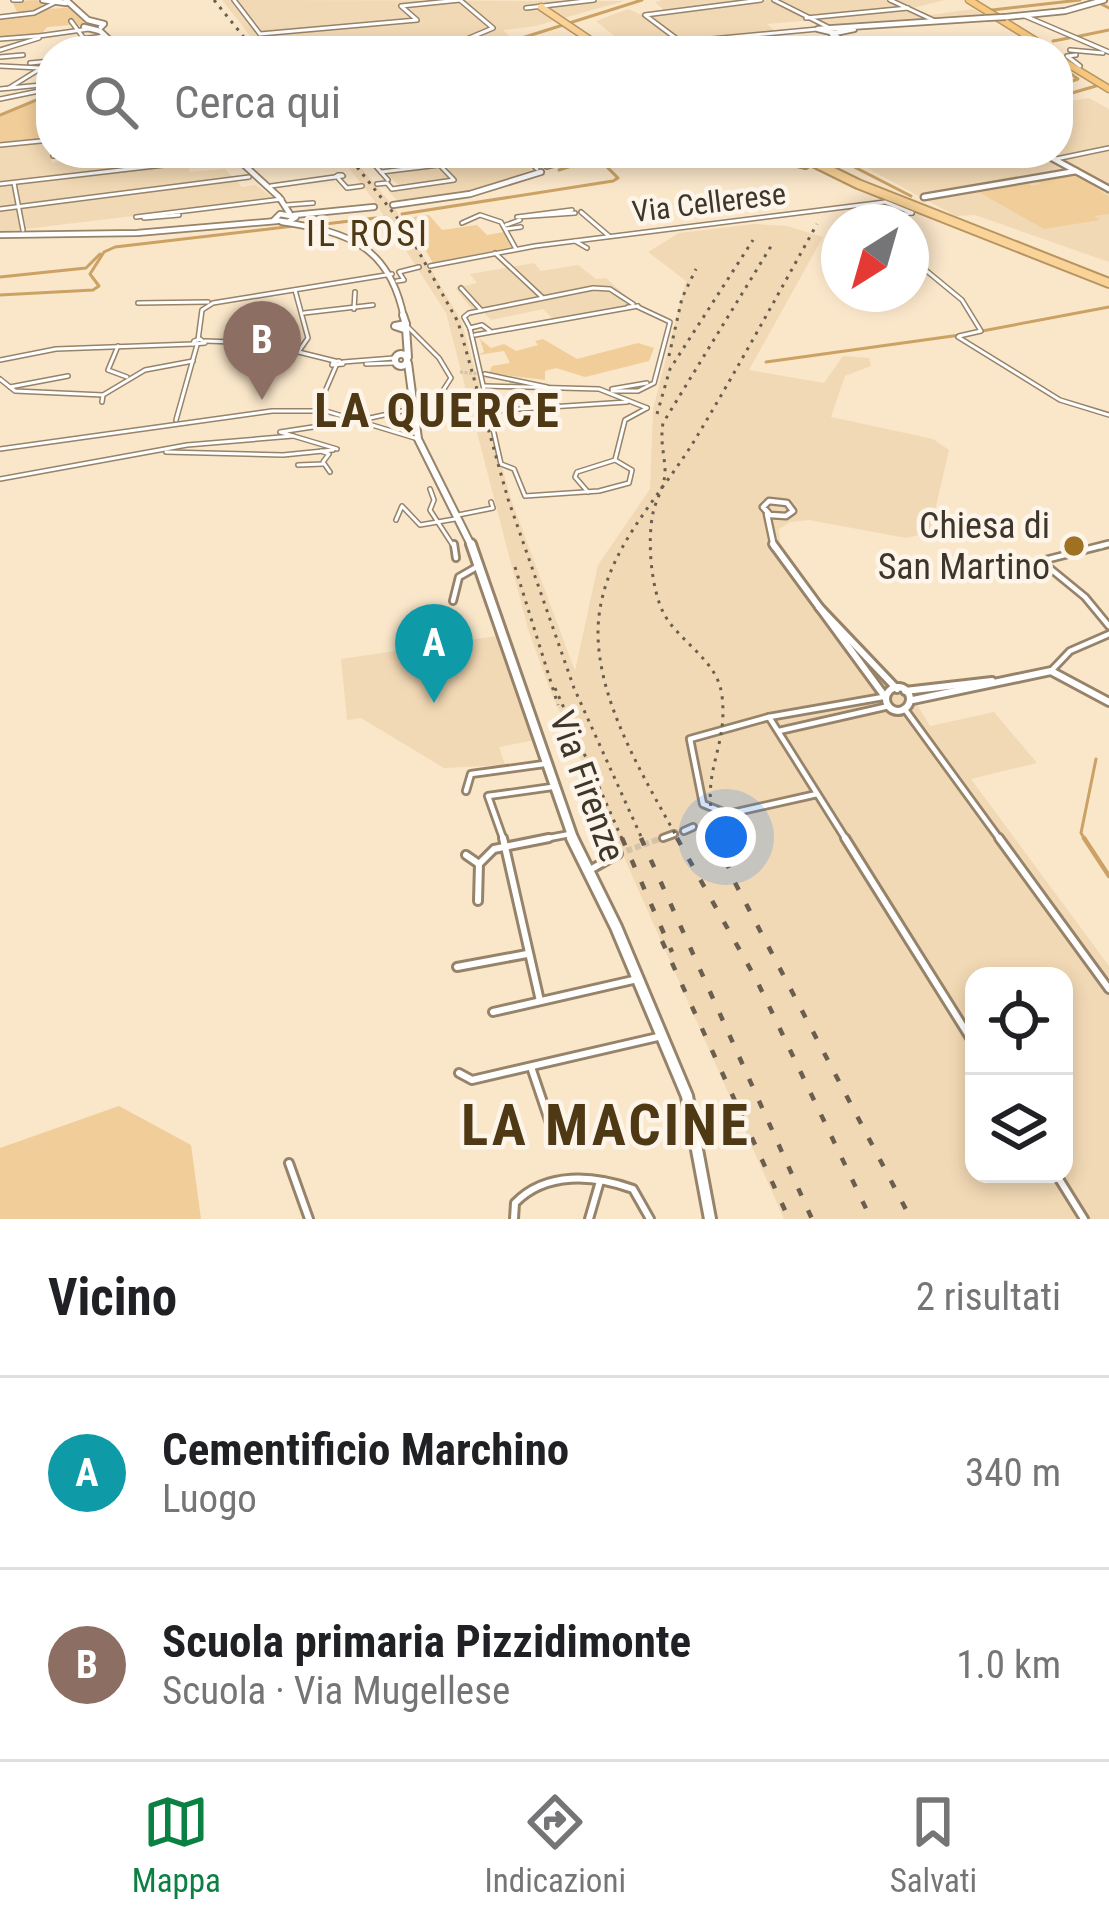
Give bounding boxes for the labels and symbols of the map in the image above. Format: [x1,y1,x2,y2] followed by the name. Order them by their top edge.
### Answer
[630,176,788,229] street label: Via Cellerese
[821,204,929,312] north arrow
[306,213,430,255] district label: IL ROSI
[223,301,301,400] pin: B
[314,382,562,439] district label: LA QUERCE
[878,505,1050,588] place label: Chiesa di San Martino
[1061,533,1087,559] marker: Chiesa di San Martino
[395,604,473,703] pin: A
[540,705,634,867] street label: Via Firenze
[696,807,756,867] your location
[461,1092,751,1159] district label: LA MACINE

